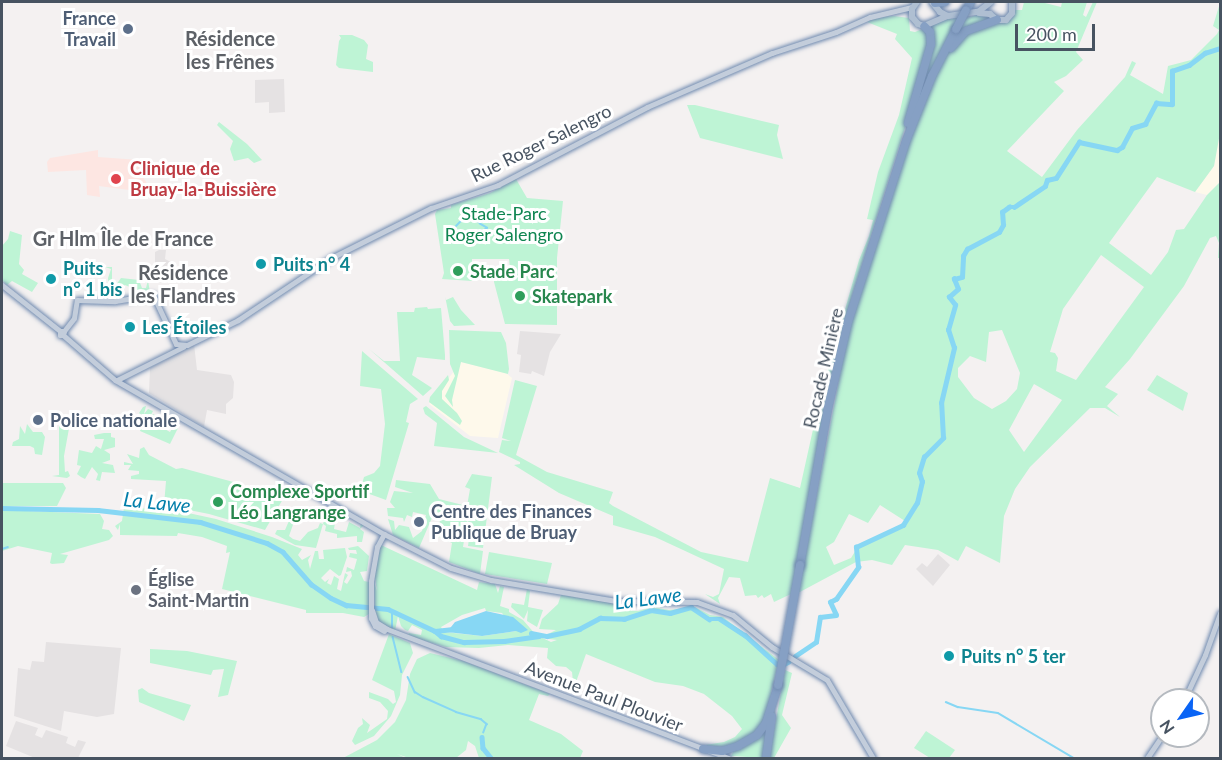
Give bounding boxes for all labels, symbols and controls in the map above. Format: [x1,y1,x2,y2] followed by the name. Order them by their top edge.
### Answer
[63,8,116,50] place label: France Travail
[1018,12,1098,50] scale bar
[121,22,135,36] marker: France Travail
[1026,23,1077,45] text: 200 m
[185,26,275,73] district label: Résidence les Frênes
[467,100,615,186] street label: Rue Roger Salengro
[130,158,276,201] place label: Clinique de Bruay-la-Buissière
[107,170,125,188] marker: Clinique de Bruay-la-Buissière
[445,203,563,246] park label: Stade-Parc Roger Salengro
[32,226,214,250] district label: Gr Hlm Île de France
[273,253,350,275] place label: Puits n° 4
[254,257,268,271] marker: Puits n° 4
[63,258,123,300] place label: Puits n° 1 bis
[131,260,235,307] district label: Résidence les Flandres
[470,260,555,282] place label: Stade Parc
[451,264,465,278] marker: Stade Parc
[44,272,58,286] marker: Puits n° 1 bis
[532,285,612,307] place label: Skatepark
[513,289,527,303] marker: Skatepark
[799,306,847,430] street label: Rocade Minière
[142,316,226,338] place label: Les Étoiles
[123,320,137,334] marker: Les Étoiles
[50,409,177,431] place label: Police nationale
[31,413,45,427] marker: Police nationale
[230,481,369,524] place label: Complexe Sportif Léo Langrange
[122,487,192,517] water label: La Lawe
[211,495,225,509] marker: Complexe Sportif Léo Langrange
[431,501,592,544] place label: Centre des Finances Publique de Bruay
[412,515,426,529] marker: Centre des Finances Publique de Bruay
[148,569,249,612] place label: Église Saint-Martin
[613,582,683,614] water label: La Lawe
[129,583,143,597] marker: Église Saint-Martin
[961,645,1066,667] place label: Puits n° 5 ter
[942,649,956,663] marker: Puits n° 5 ter
[522,656,686,736] street label: Avenue Paul Plouvier
[1150,688,1210,748] north arrow
[1155,717,1178,738] text: N

